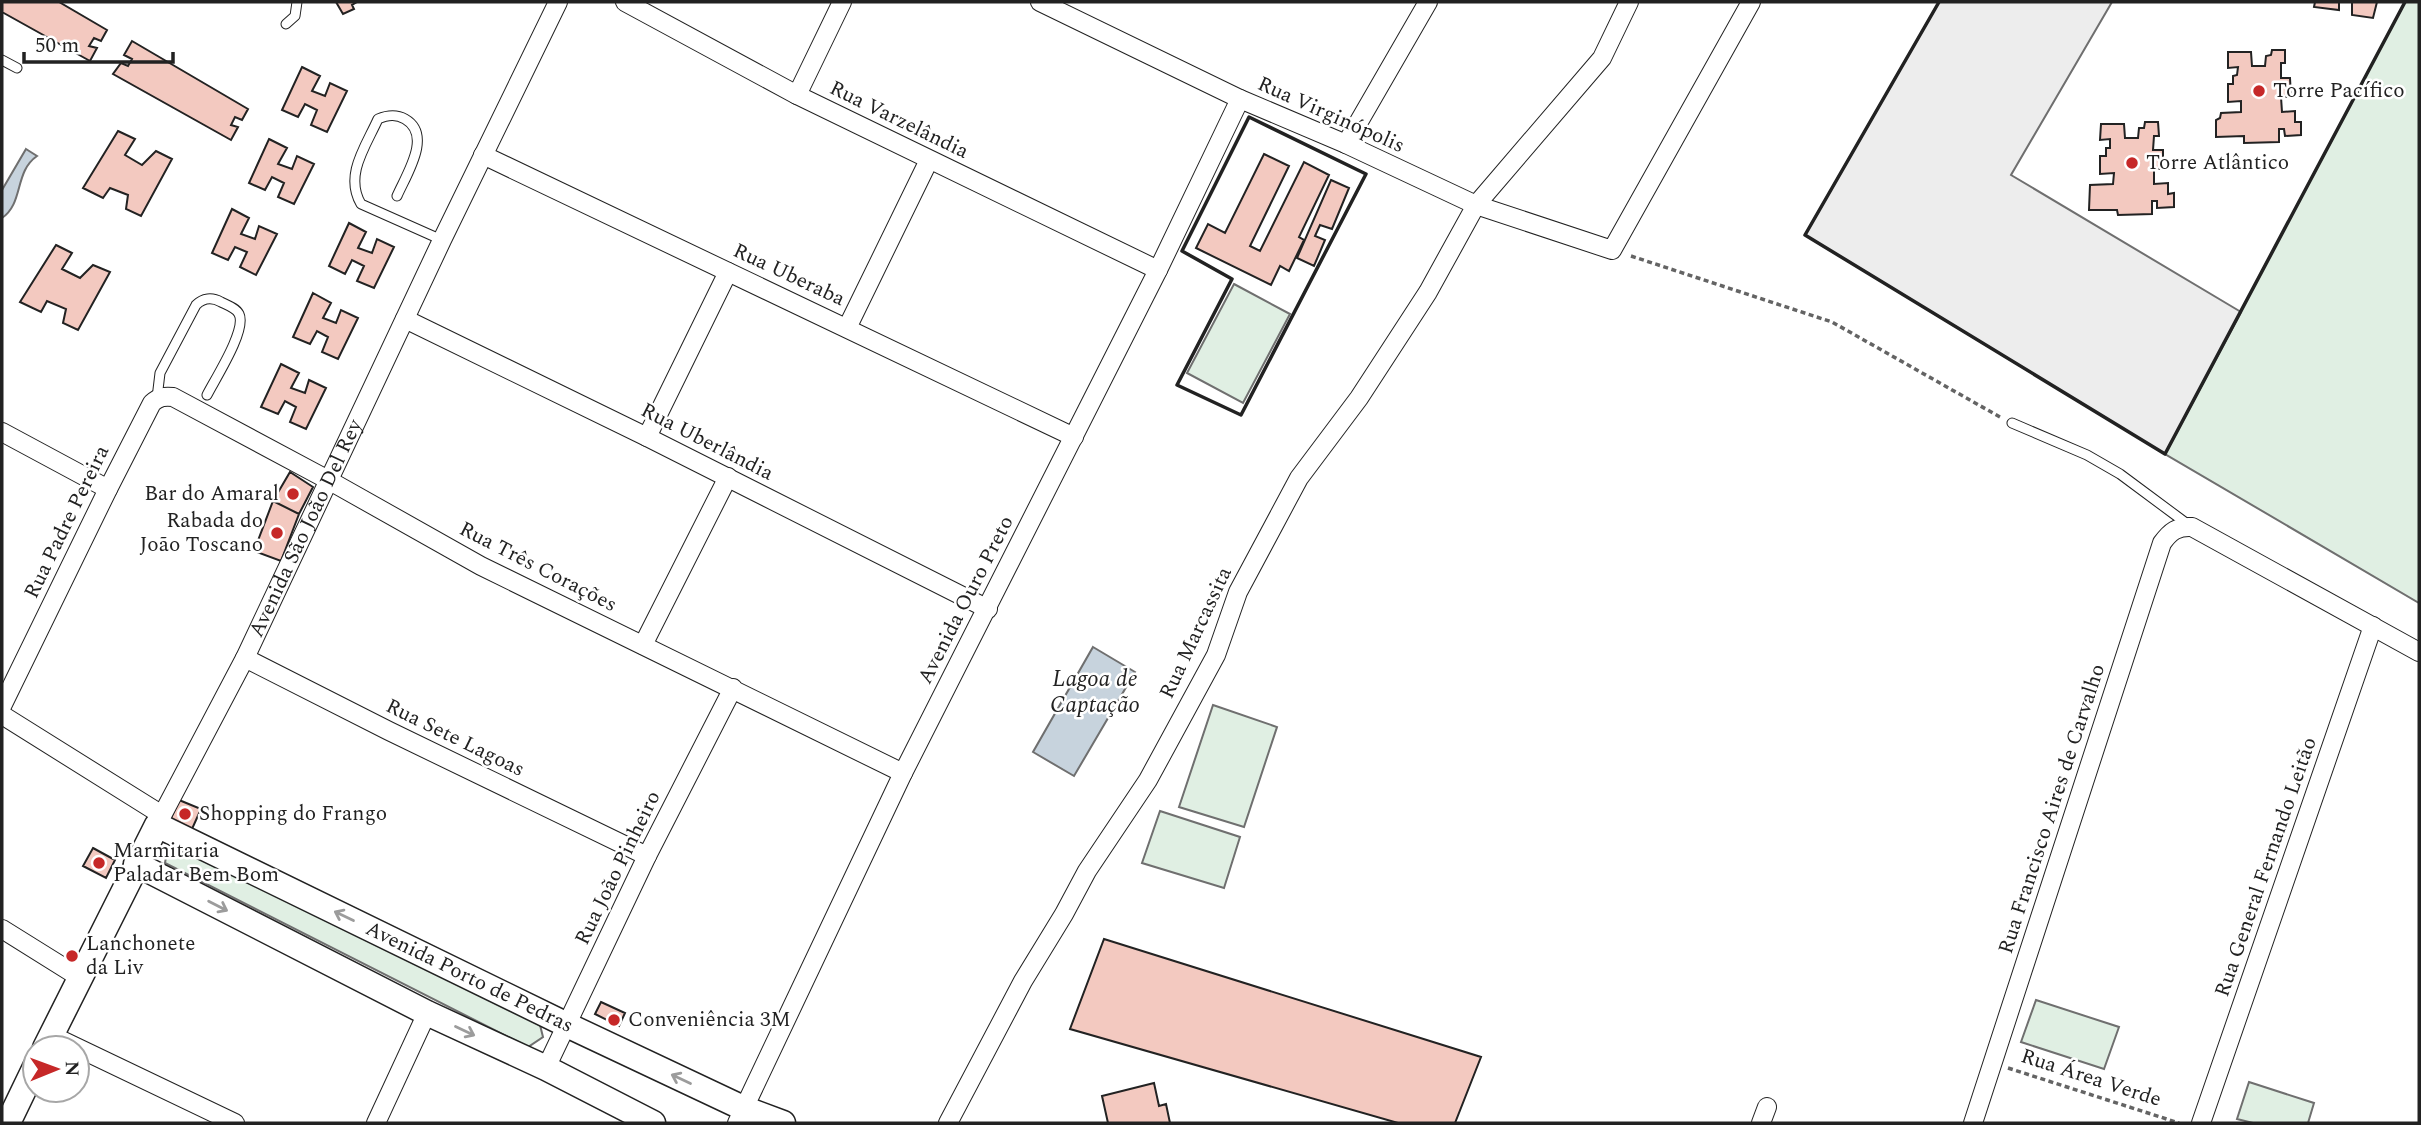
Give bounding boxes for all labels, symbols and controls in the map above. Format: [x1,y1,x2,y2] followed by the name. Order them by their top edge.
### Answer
[24,21,173,65] scale bar
[35,30,79,62] text: 50 m
[1252,68,1410,162] street label: Rua Virginópolis
[824,72,975,168] street label: Rua Varzelândia
[2273,75,2405,107] place label: Torre Pacífico
[2251,83,2267,99] marker: Torre Pacífico
[2146,147,2289,179] place label: Torre Atlântico
[2124,155,2140,171] marker: Torre Atlântico
[728,235,851,315] street label: Rua Uberaba
[635,395,780,490] street label: Rua Uberlândia
[241,413,372,643] street label: Avenida São João Del Rey
[16,439,118,604] street label: Rua Padre Pereira
[144,478,279,510] place label: Bar do Amaral
[285,486,301,502] marker: Bar do Amaral
[140,505,263,561] place label: Rabada do João Toscano
[910,510,1022,690] street label: Avenida Ouro Preto
[453,513,623,621] street label: Rua Três Corações
[269,525,285,541] marker: Rabada do João Toscano
[1151,561,1241,704] street label: Rua Marcassita
[1990,660,2114,958] street label: Rua Francisco Aires de Carvalho
[1050,662,1140,723] water label: Lagoa de Captação
[380,690,530,786] street label: Rua Sete Lagoas
[2206,733,2326,1001] street label: Rua General Fernando Leitão
[567,785,669,951] street label: Rua João Pinheiro
[199,798,387,830] place label: Shopping do Frango
[177,806,193,822] marker: Shopping do Frango
[113,835,279,891] place label: Marmitaria Paladar Bem Bom
[91,855,107,871] marker: Marmitaria Paladar Bem Bom
[207,900,228,914] one-way arrow
[334,908,355,922] one-way arrow
[360,913,579,1042] street label: Avenida Porto de Pedras
[86,928,195,984] place label: Lanchonete da Liv
[64,948,80,964] marker: Lanchonete da Liv
[628,1004,791,1036] place label: Conveniência 3M
[606,1012,622,1028] marker: Conveniência 3M
[454,1025,475,1038] one-way arrow
[21,1034,91,1104] north arrow
[2017,1040,2165,1116] street label: Rua Área Verde
[57,1061,86,1077] text: N
[671,1072,692,1085] one-way arrow

